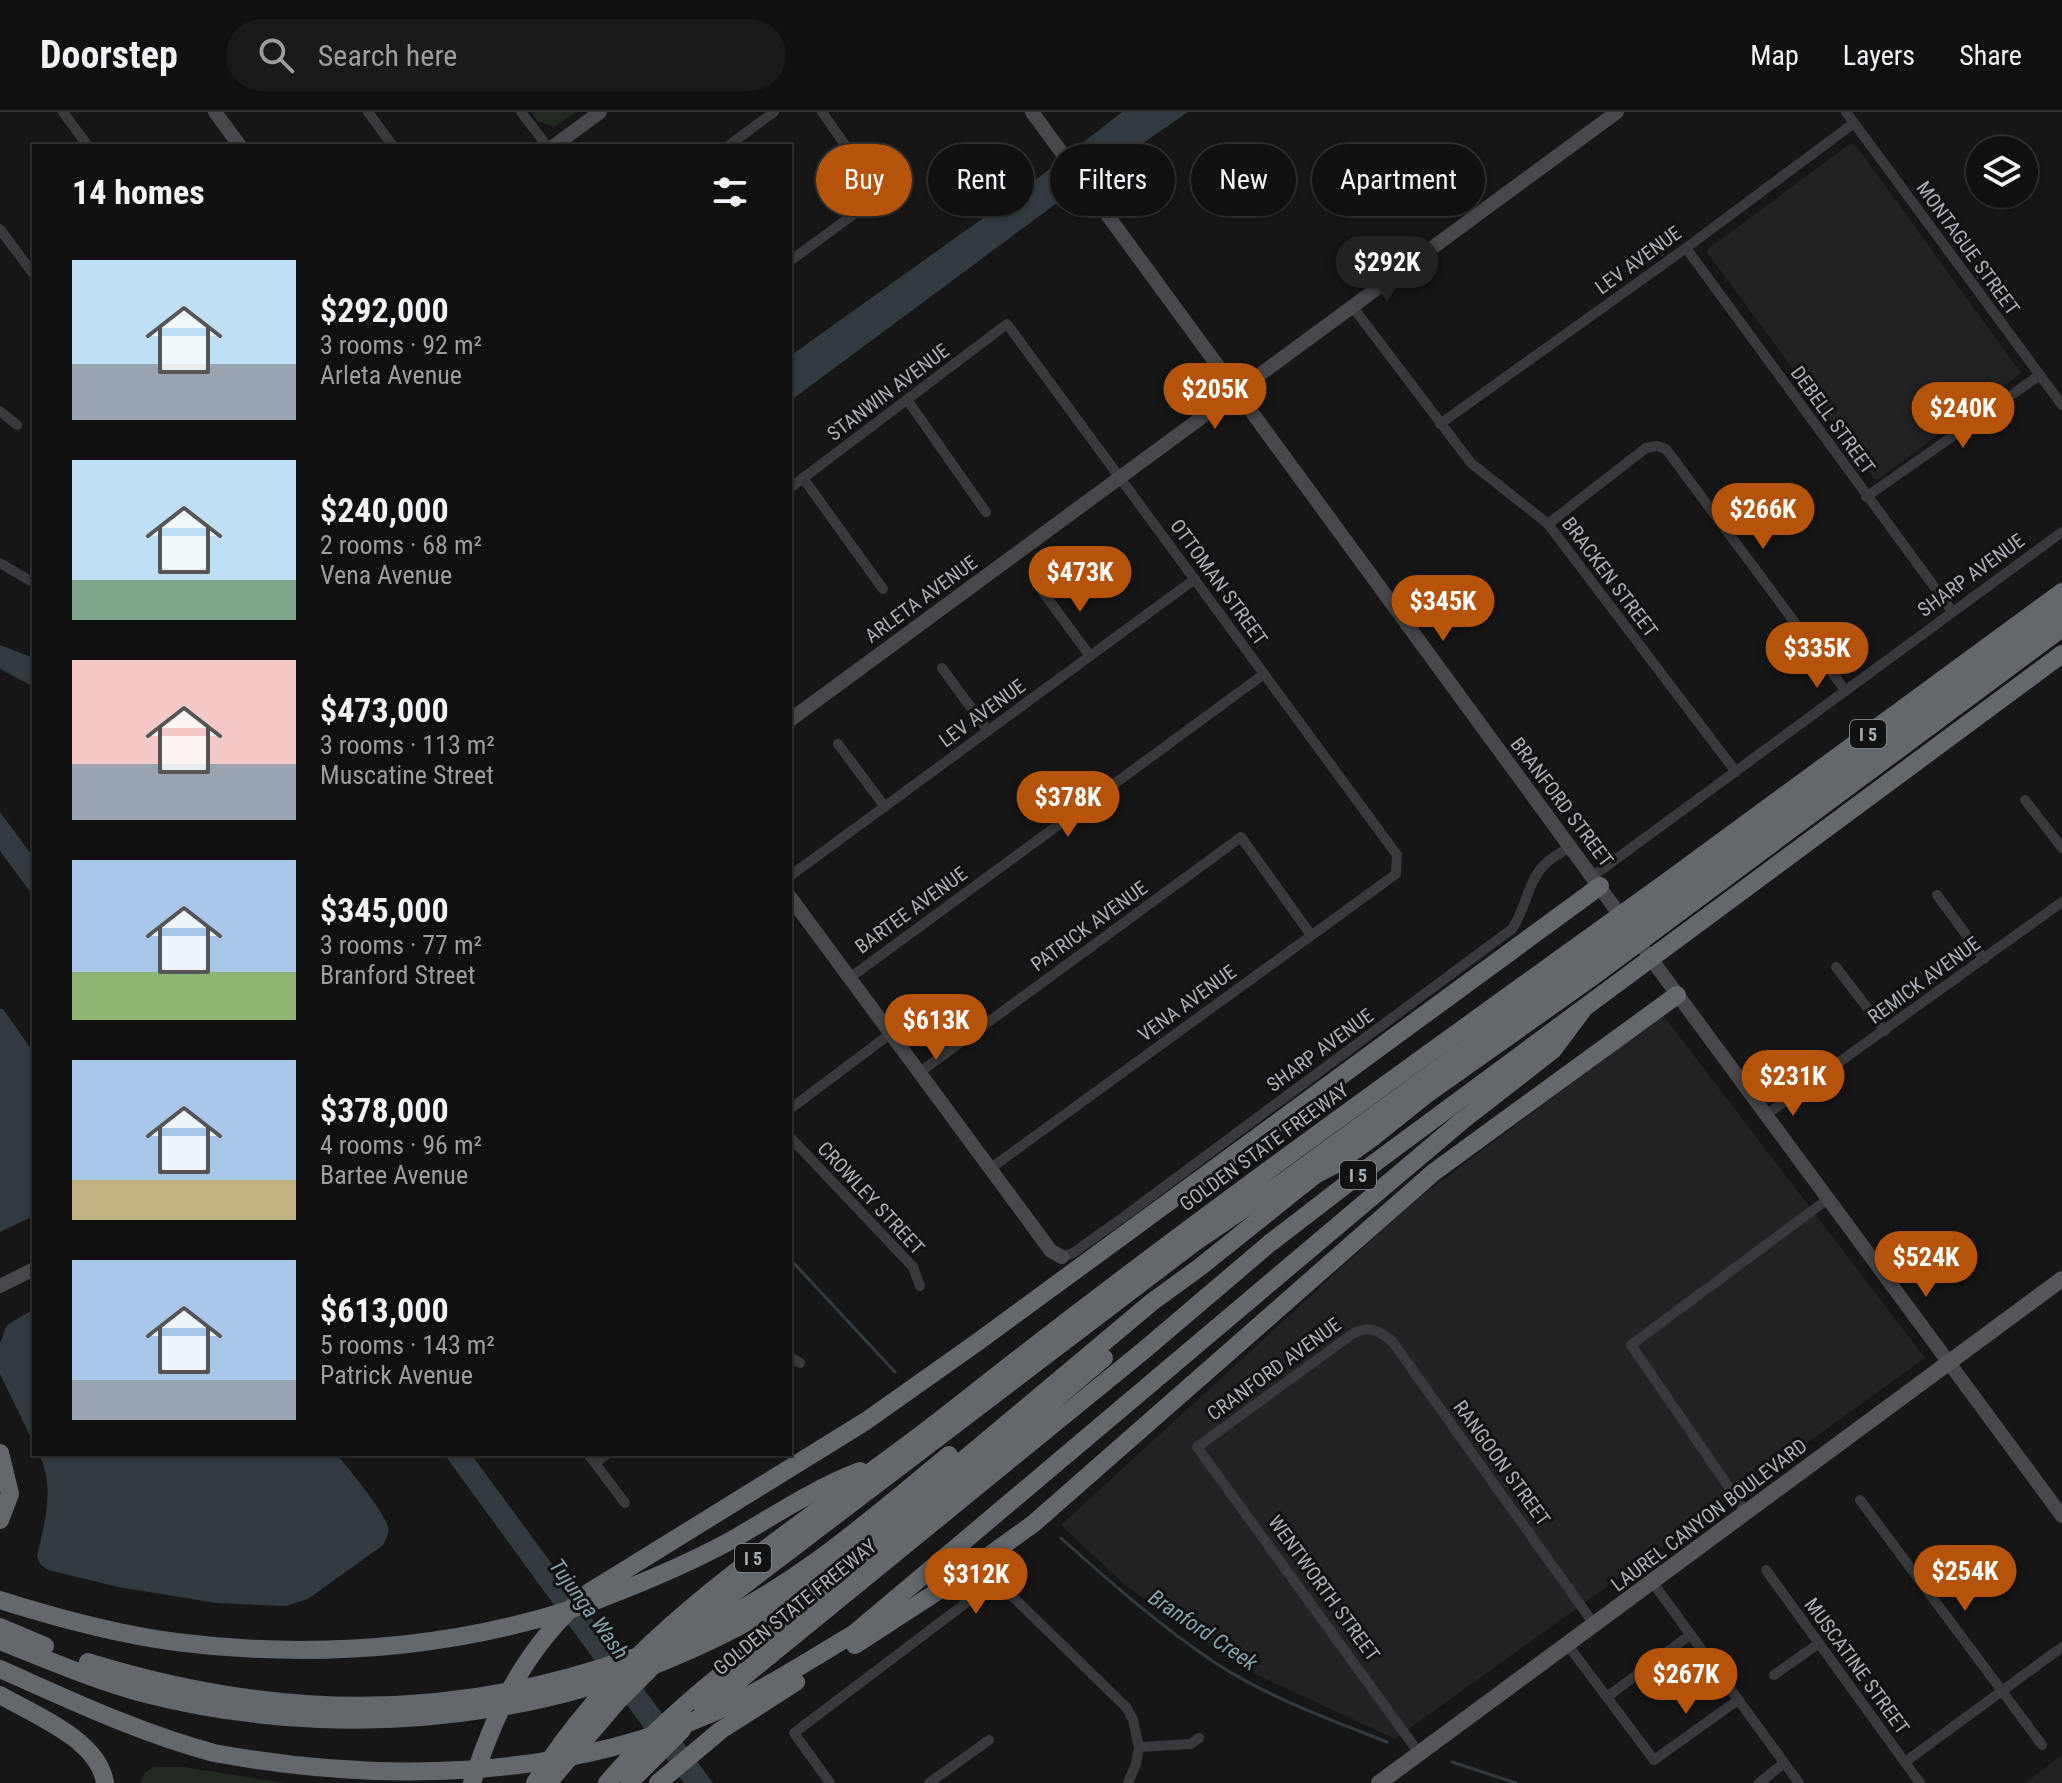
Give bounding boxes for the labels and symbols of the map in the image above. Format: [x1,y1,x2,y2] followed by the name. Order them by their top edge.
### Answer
[1911,176,2025,320] street label: MONTAGUE STREET
[1590,221,1686,299] street label: LEV AVENUE
[1331,236,1443,304] pin: $292K
[822,338,954,446] street label: STANWIN AVENUE
[1786,361,1880,479] street label: DEBELL STREET
[1159,363,1271,431] pin: $205K
[1907,382,2019,450] pin: $240K
[1707,483,1819,551] pin: $266K
[1557,512,1663,642] street label: BRACKEN STREET
[1165,514,1273,650] street label: OTTOMAN STREET
[1913,528,2029,622] street label: SHARP AVENUE
[1024,546,1136,614] pin: $473K
[860,550,982,648] street label: ARLETA AVENUE
[1387,575,1499,643] pin: $345K
[1761,622,1873,690] pin: $335K
[934,674,1030,752] street label: LEV AVENUE
[1850,720,1886,748] road number: I 5
[1506,733,1618,871] street label: BRANFORD STREET
[1012,771,1124,839] pin: $378K
[850,861,972,959] street label: BARTEE AVENUE
[1026,876,1152,976] street label: PATRICK AVENUE
[1863,931,1985,1029] street label: REMICK AVENUE
[1133,959,1241,1047] street label: VENA AVENUE
[880,994,992,1062] pin: $613K
[1262,1003,1378,1097] street label: SHARP AVENUE
[1737,1050,1849,1118] pin: $231K
[1175,1077,1354,1216] street label: GOLDEN STATE FREEWAY
[813,1137,929,1259] street label: CROWLEY STREET
[1340,1161,1376,1189] road number: I 5
[1870,1231,1982,1299] pin: $524K
[1202,1312,1346,1426] street label: CRANFORD AVENUE
[1448,1396,1556,1530] street label: RANGOON STREET
[1606,1434,1812,1596] street label: LAUREL CANYON BOULEVARD
[1263,1510,1385,1666] street label: WENTWORTH STREET
[709,1533,882,1680] street label: GOLDEN STATE FREEWAY
[735,1544,771,1572] road number: I 5
[1909,1545,2021,1613] pin: $254K
[920,1548,1032,1616] pin: $312K
[544,1554,634,1664] water label: Tujunga Wash
[1144,1585,1262,1676] water label: Branford Creek
[1800,1593,1914,1739] street label: MUSCATINE STREET
[1630,1648,1742,1716] pin: $267K

